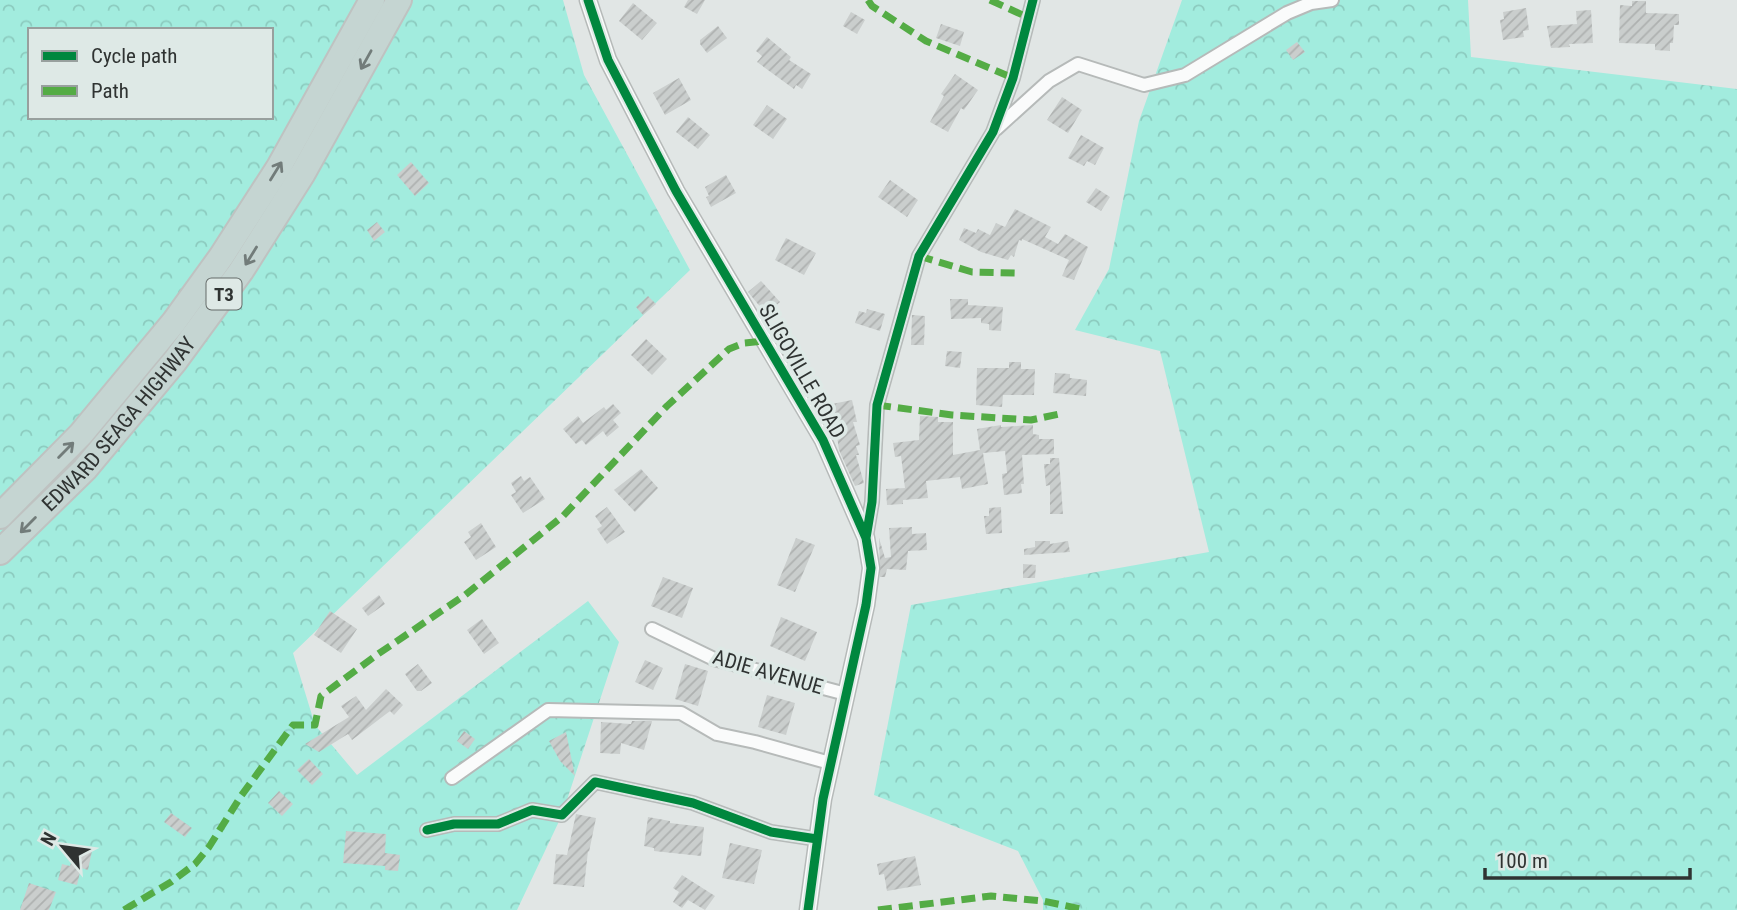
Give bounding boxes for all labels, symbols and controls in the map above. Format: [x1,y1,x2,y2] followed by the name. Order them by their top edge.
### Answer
[28,28,273,119] legend
[91,44,177,68] text: Cycle path
[359,49,373,69] one-way arrow
[91,79,129,103] text: Path
[268,162,283,181] one-way arrow
[243,245,257,265] one-way arrow
[206,278,242,310] road number: T3
[754,300,850,442] street label: SLIGOVILLE ROAD
[37,332,201,516] street label: EDWARD SEAGA HIGHWAY
[57,442,74,459] one-way arrow
[20,516,37,533] one-way arrow
[710,645,826,699] street label: ADIE AVENUE
[28,812,98,882] north arrow
[36,828,61,850] text: N
[1485,836,1690,880] scale bar
[1496,849,1548,873] text: 100 m

